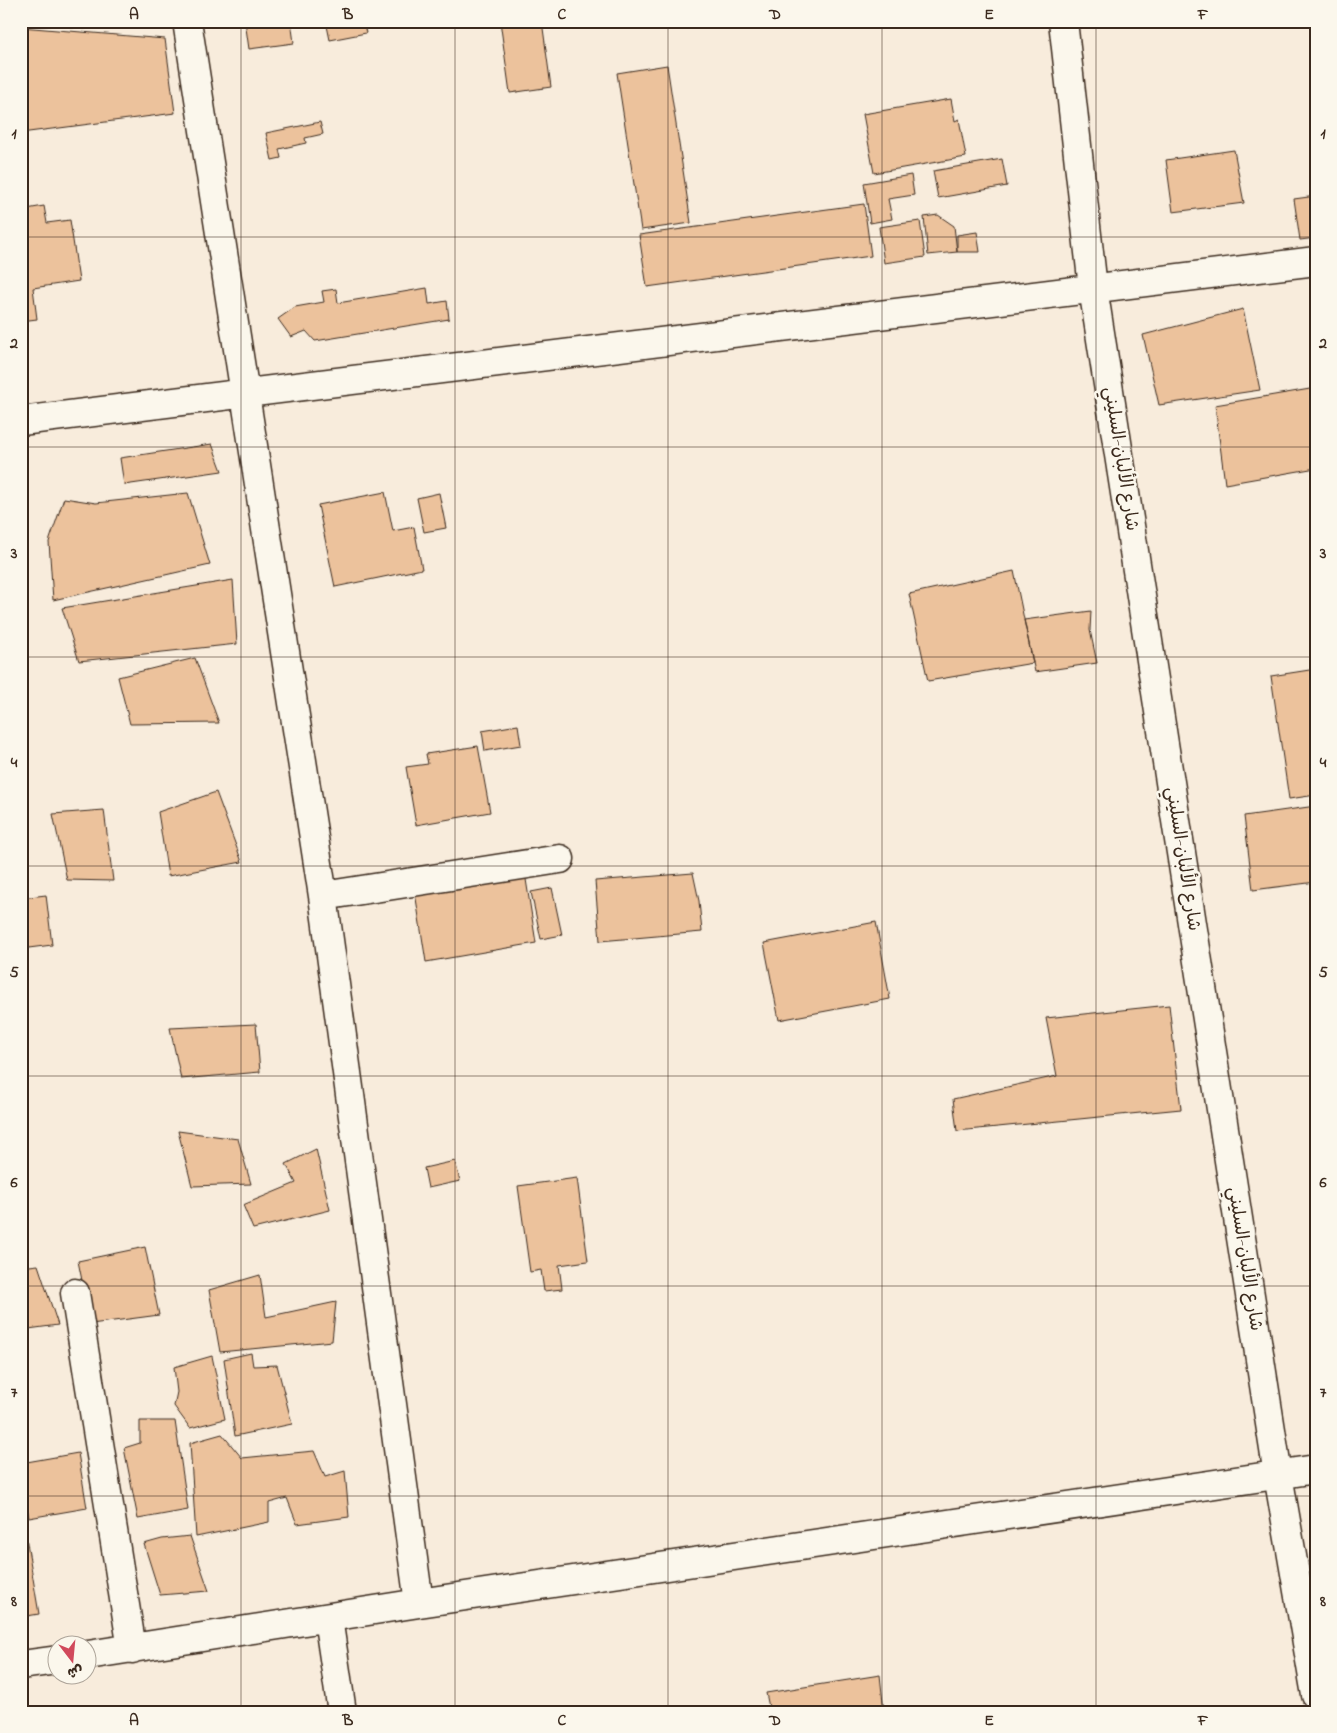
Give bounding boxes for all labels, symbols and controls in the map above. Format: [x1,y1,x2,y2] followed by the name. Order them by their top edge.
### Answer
[129,3,139,27] text: A
[342,3,354,27] text: B
[558,3,567,27] text: C
[768,3,781,27] text: D
[984,3,994,27] text: E
[1197,3,1209,27] text: F
[11,122,17,146] text: 1
[1320,122,1326,146] text: 1
[9,332,18,356] text: 2
[1318,332,1327,356] text: 2
[1095,385,1145,533] street label: شارع الألبان-السليني
[10,542,18,566] text: 3
[1319,542,1327,566] text: 3
[10,751,18,775] text: 4
[1319,751,1327,775] text: 4
[1157,785,1207,933] street label: شارع الألبان-السليني
[9,961,19,985] text: 5
[1318,961,1328,985] text: 5
[9,1171,18,1195] text: 6
[1318,1171,1327,1195] text: 6
[1219,1185,1269,1333] street label: شارع الألبان-السليني
[11,1381,18,1405] text: 7
[1320,1381,1327,1405] text: 7
[10,1590,17,1614] text: 8
[1319,1590,1326,1614] text: 8
[48,1636,98,1686] north arrow
[65,1659,85,1683] text: ش
[129,1709,139,1733] text: A
[342,1709,354,1733] text: B
[558,1709,567,1733] text: C
[768,1709,781,1733] text: D
[984,1709,994,1733] text: E
[1197,1709,1209,1733] text: F

